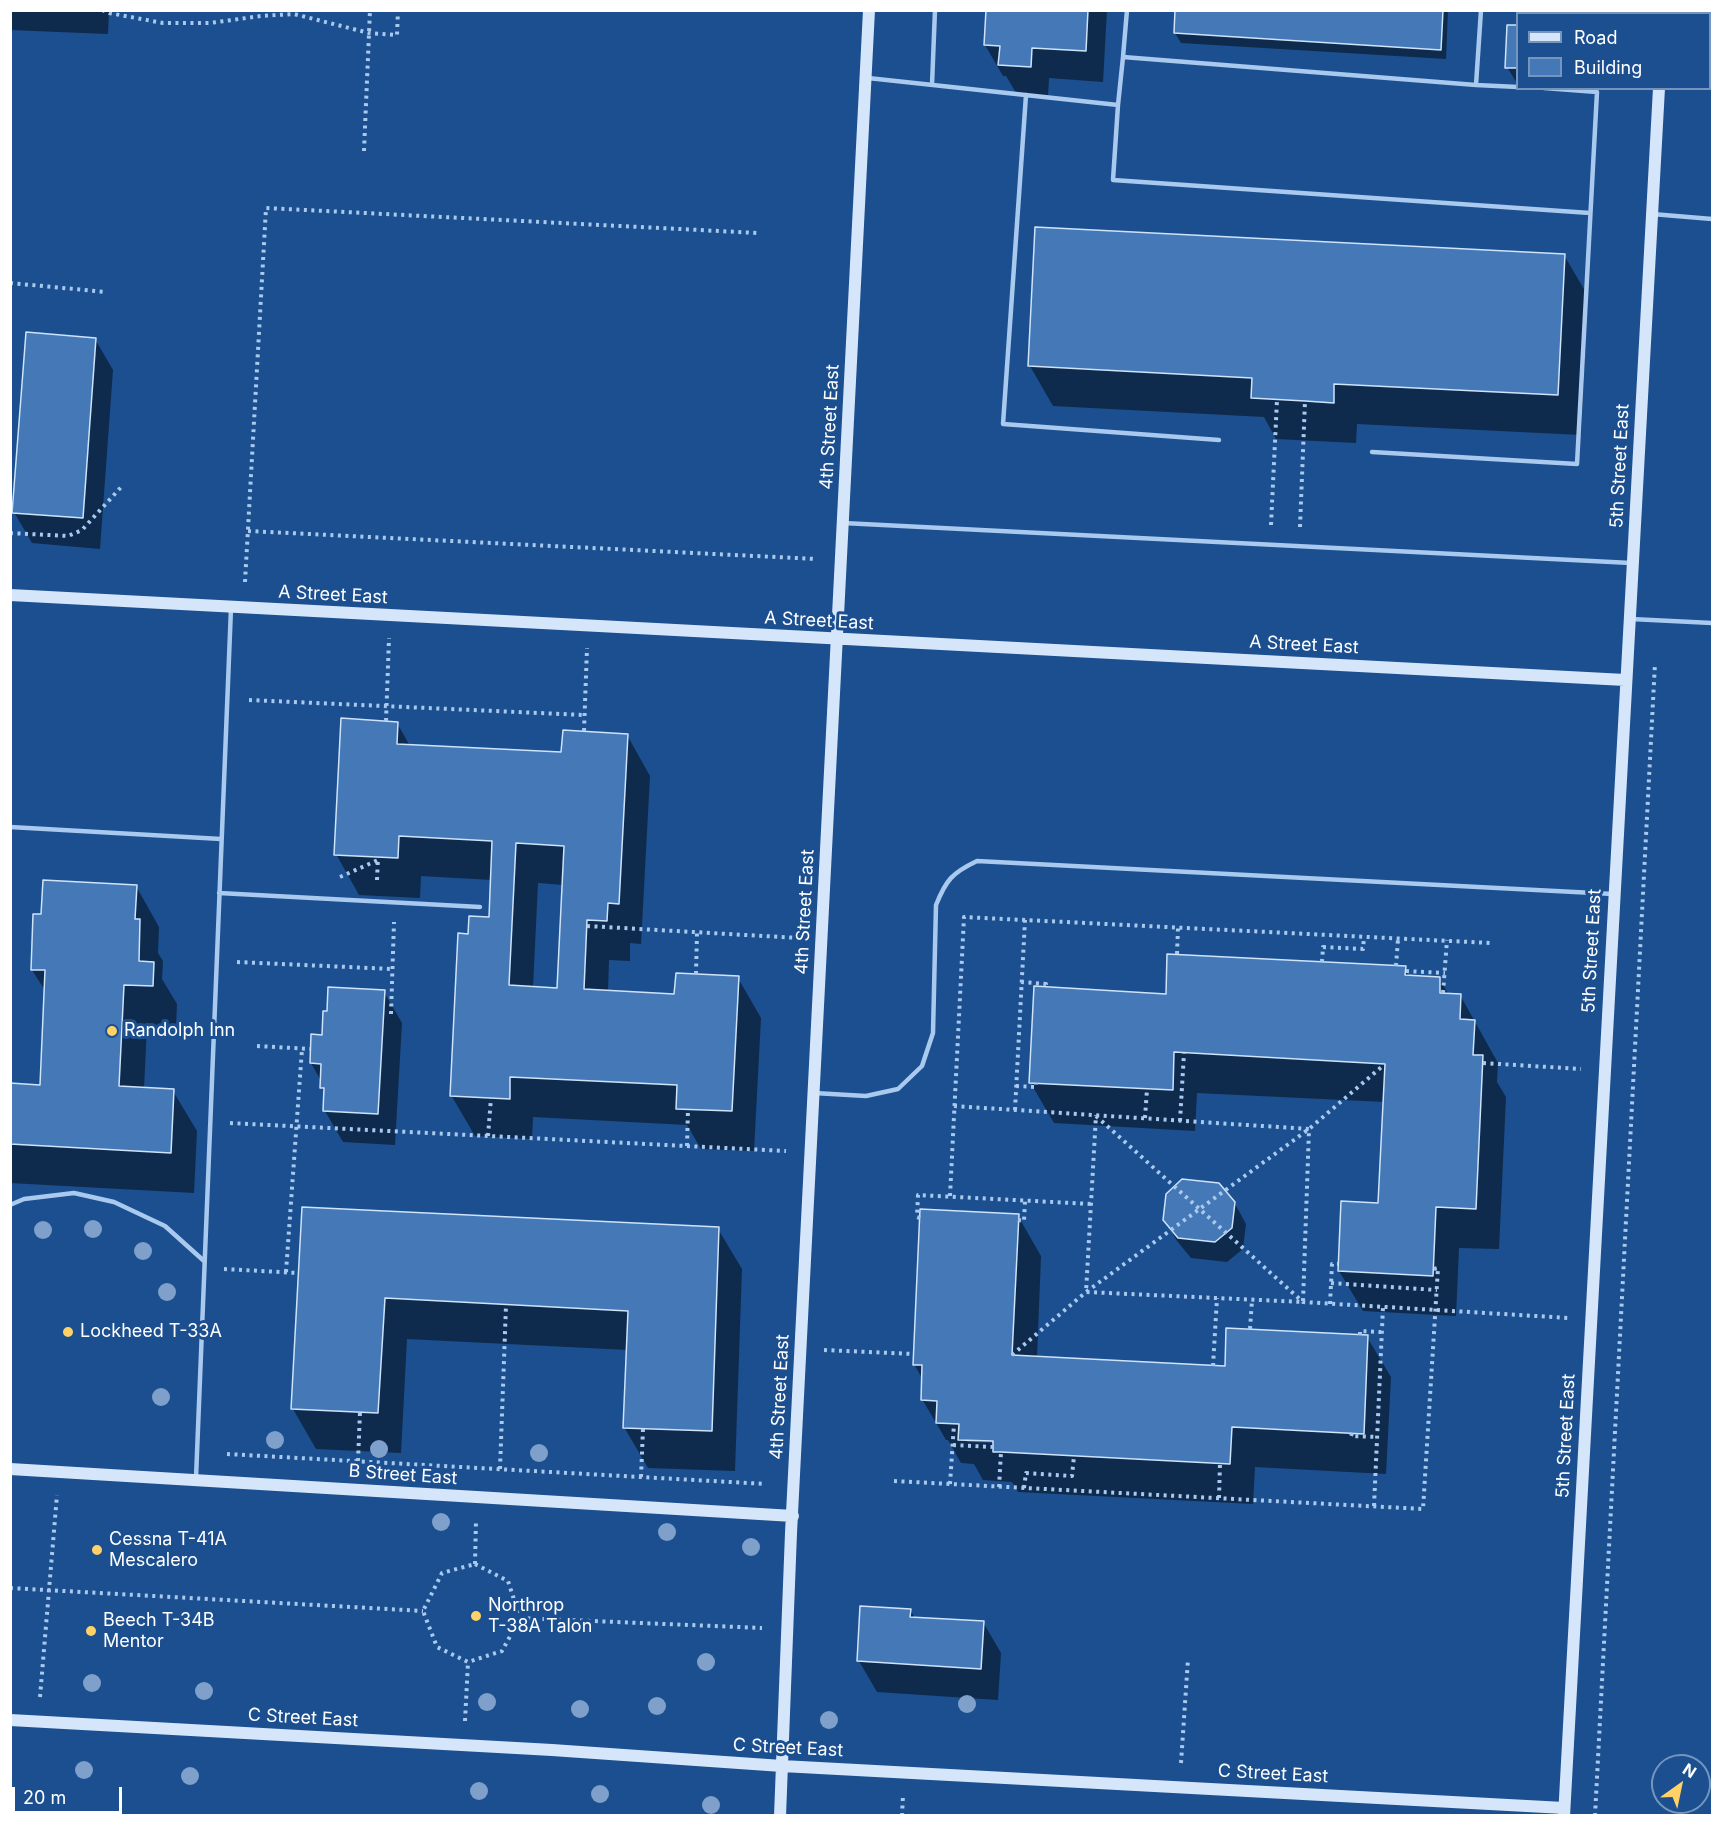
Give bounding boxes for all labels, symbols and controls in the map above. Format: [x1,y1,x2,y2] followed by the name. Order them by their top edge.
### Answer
[1516,12,1711,90] legend
[1574,27,1617,48] text: Road
[1574,57,1642,78] text: Building
[816,364,844,490] street label: 4th Street East
[1606,403,1634,529] street label: 5th Street East
[278,581,388,609] street label: A Street East
[764,607,874,635] street label: A Street East
[1249,631,1359,659] street label: A Street East
[791,849,819,975] street label: 4th Street East
[1578,888,1606,1014] street label: 5th Street East
[124,1020,235,1042] place label: Randolph Inn
[105,1024,119,1038] marker: Randolph Inn
[80,1321,222,1343] place label: Lockheed T-33A
[61,1325,75,1339] marker: Lockheed T-33A
[766,1334,794,1460] street label: 4th Street East
[1552,1373,1580,1499] street label: 5th Street East
[348,1460,458,1490] street label: B Street East
[109,1529,227,1572] place label: Cessna T-41A Mescalero
[90,1543,104,1557] marker: Cessna T-41A Mescalero
[488,1595,592,1638] place label: Northrop T-38A Talon
[469,1609,483,1623] marker: Northrop T-38A Talon
[103,1610,215,1652] place label: Beech T-34B Mentor
[84,1624,98,1638] marker: Beech T-34B Mentor
[247,1704,359,1732] street label: C Street East
[732,1734,844,1762] street label: C Street East
[1651,1754,1711,1814] north arrow
[1679,1759,1700,1782] text: N
[1217,1760,1329,1788] street label: C Street East
[15,1775,124,1813] scale bar
[23,1787,66,1808] text: 20 m

